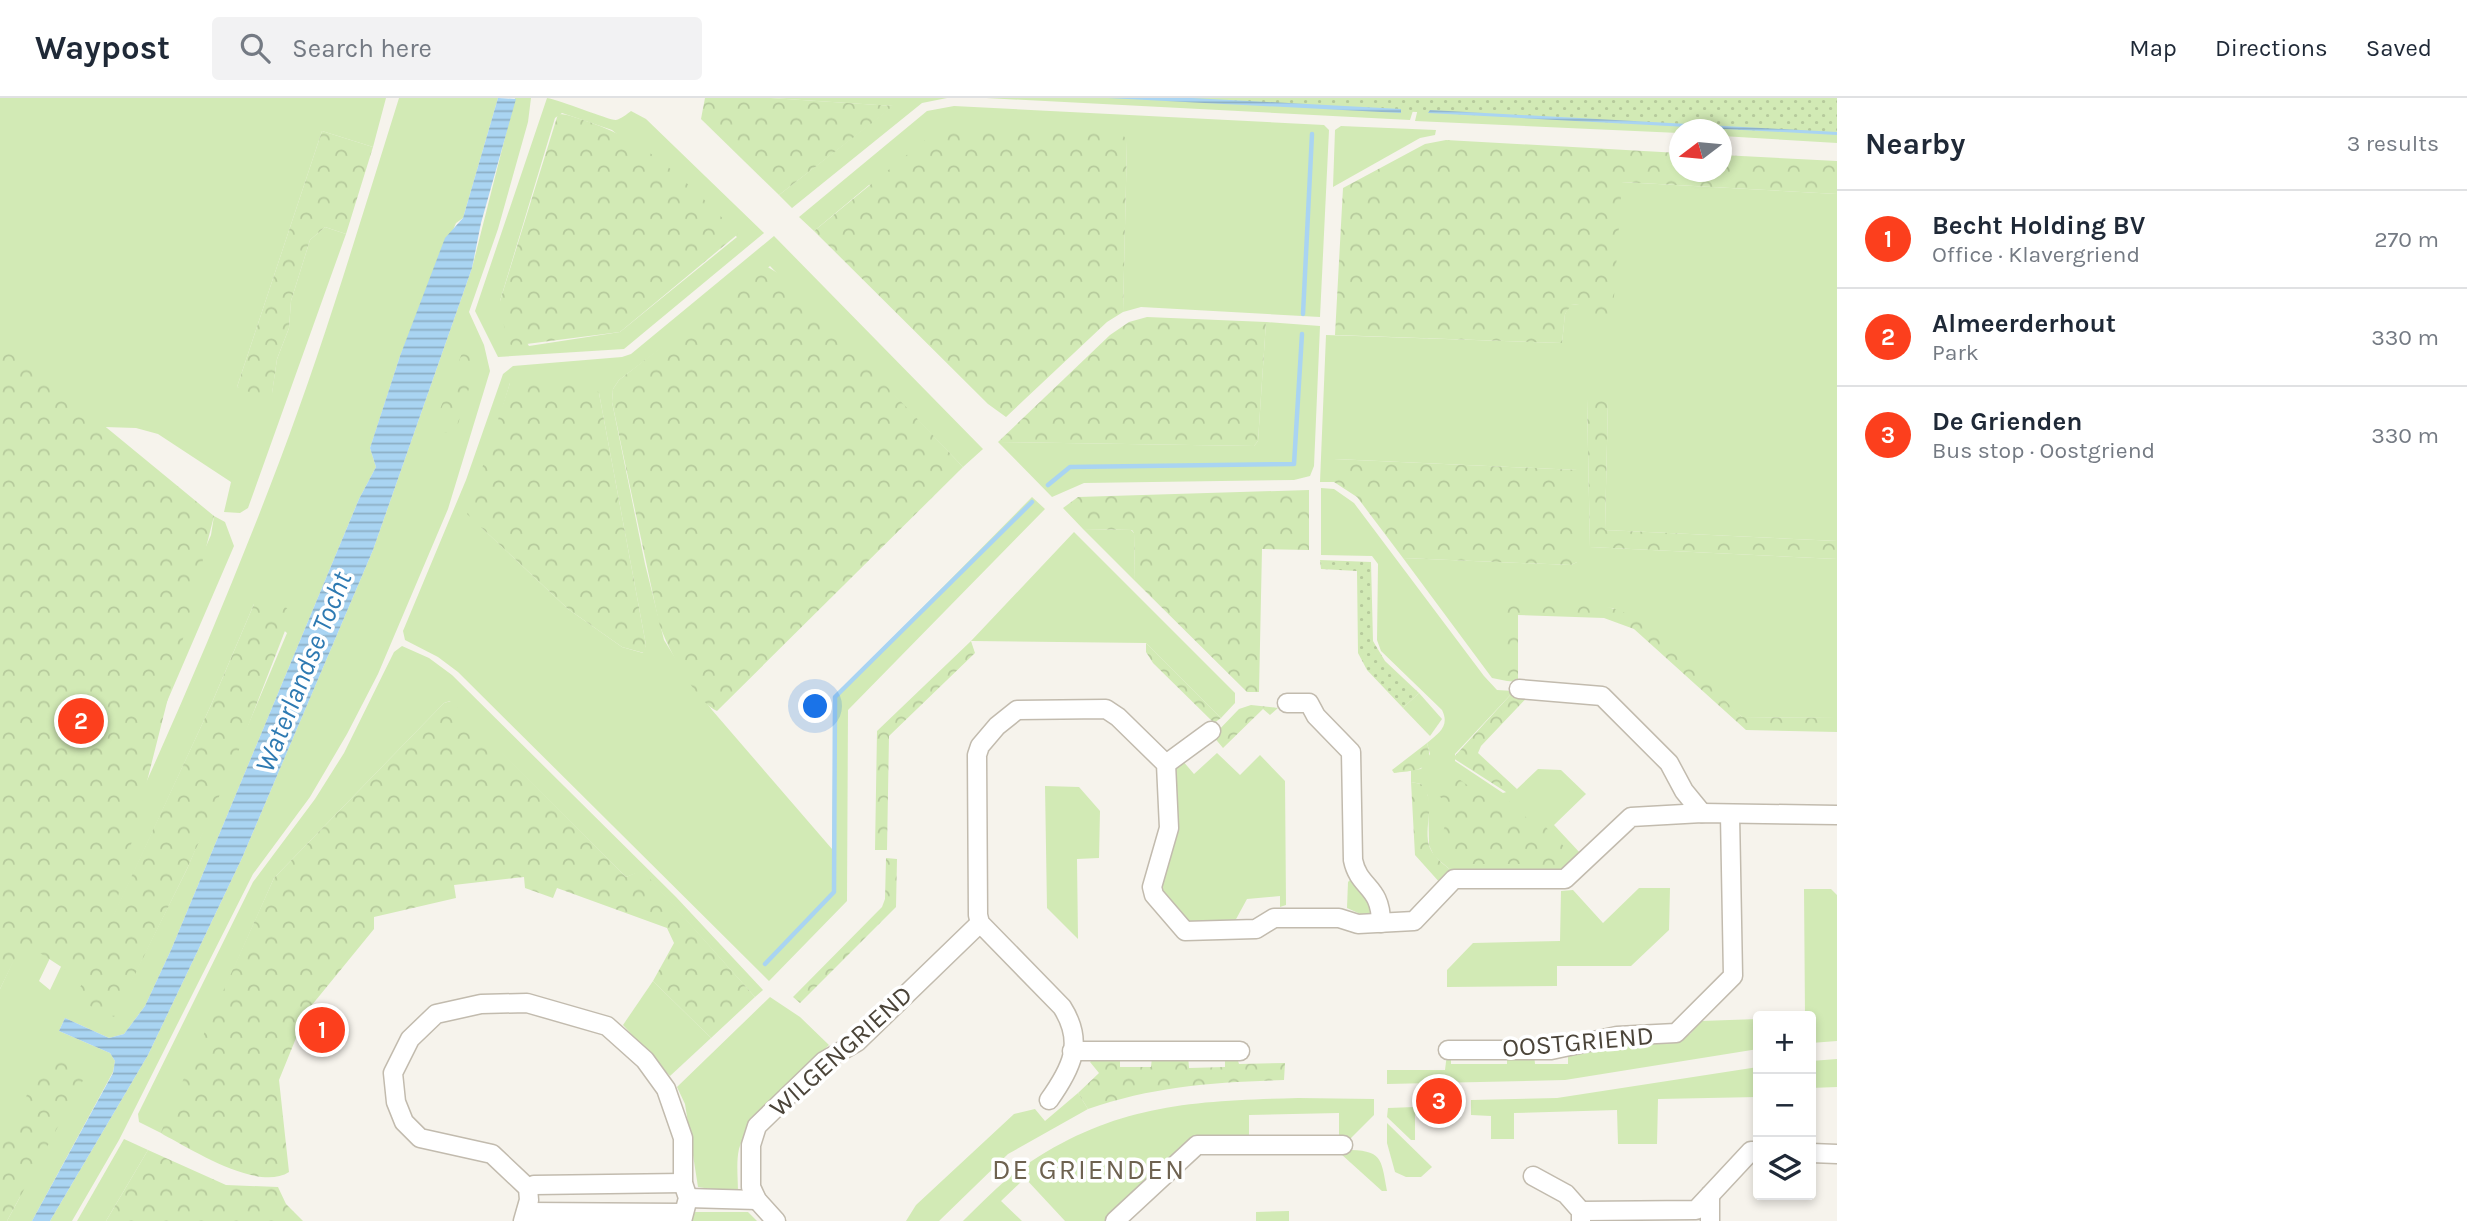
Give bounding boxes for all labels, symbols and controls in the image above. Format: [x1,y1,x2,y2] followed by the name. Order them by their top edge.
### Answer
[212,17,702,80] search box
[35,29,170,67] text: Waypost
[236,29,274,67] icon: search
[292,33,432,64] text: Search here
[2129,34,2177,62] text: Map
[2215,34,2328,62] text: Directions
[2366,34,2432,62] text: Saved
[1669,119,1732,182] north arrow
[1865,126,1965,162] text: Nearby
[2347,130,2439,157] text: 3 results
[1932,210,2145,241] text: Becht Holding BV
[1884,226,1892,253] text: 1
[2374,226,2439,253] text: 270 m
[1932,241,2140,268] text: Office · Klavergriend
[1932,308,2116,339] text: Almeerderhout
[1881,324,1895,351] text: 2
[2371,324,2439,351] text: 330 m
[1932,339,1979,366] text: Park
[1932,406,2082,437] text: De Grienden
[1881,422,1895,449] text: 3
[2371,422,2439,449] text: 330 m
[1932,437,2155,464] text: Bus stop · Oostgriend
[248,566,358,777] water label: Waterlandse Tocht
[798,689,832,723] your location
[58,695,104,747] pin: 2
[763,979,919,1123] street label: WILGENGRIEND
[299,1004,345,1056] pin: 1
[1753,1011,1816,1200] map controls
[1753,1011,1816,1074] button: +
[1501,1020,1655,1064] street label: OOSTGRIEND
[1753,1074,1816,1137] button: −
[1416,1075,1462,1127] pin: 3
[1753,1137,1816,1200] button: layers
[992,1153,1186,1186] district label: DE GRIENDEN

